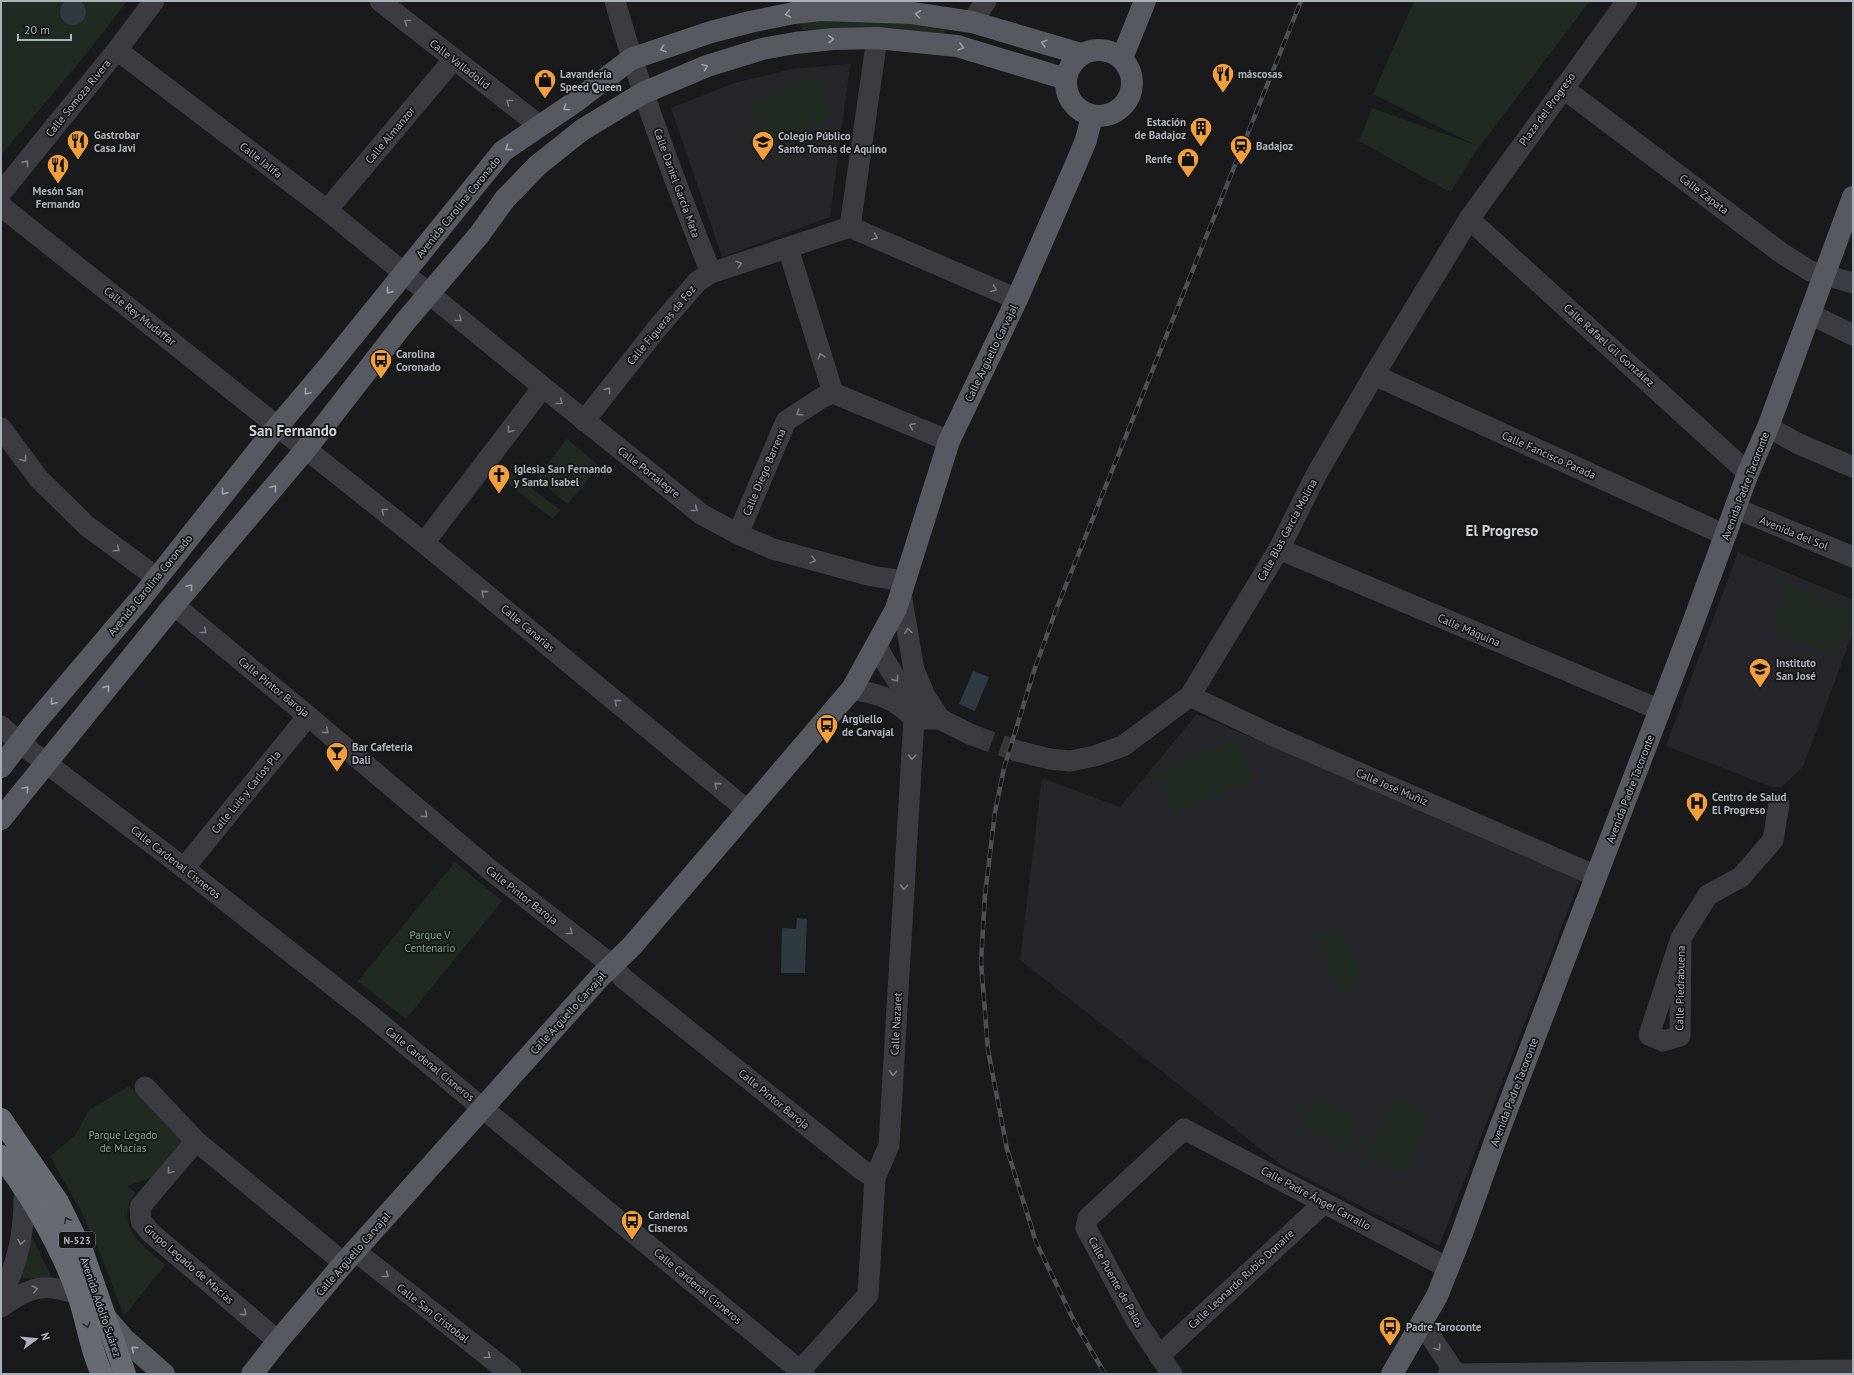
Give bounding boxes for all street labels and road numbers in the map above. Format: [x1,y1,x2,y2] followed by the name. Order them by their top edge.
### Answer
[427,36,493,92] street label: Calle Valladolid
[42,56,114,140] street label: Calle Somoza Rivera
[1516,70,1578,148] street label: Plaza del Progreso
[362,103,418,167] street label: Calle Almanzor
[651,126,703,240] street label: Calle Daniel García Mata
[237,139,285,181] street label: Calle Jalifa
[413,153,503,261] street label: Avenida Carolina Coronado
[1677,171,1731,217] street label: Calle Zapata
[624,282,699,368] street label: Calle Figueras da Foz
[101,283,179,349] street label: Calle Rey Mudaffar
[1561,300,1657,390] street label: Calle Rafael Gil González
[961,301,1021,404] street label: Calle Argüello Carvajal
[739,426,789,518] street label: Calle Diego Barrena
[1500,428,1598,482] street label: Calle Fancisco Parada
[1718,429,1772,542] street label: Avenida Padre Tacoronte
[615,443,683,501] street label: Calle Portalegre
[1254,477,1320,583] street label: Calle Blas García Molina
[1758,513,1831,553] street label: Avenida del Sol
[105,531,195,639] street label: Avenida Carolina Coronado
[498,601,558,655] street label: Calle Canarias
[1435,610,1503,650] street label: Calle Máquina
[236,654,312,720] street label: Calle Pintor Baroja
[1603,732,1657,845] street label: Avenida Padre Tacoronte
[208,748,284,836] street label: Calle Luis y Carlos Pla
[1354,765,1430,809] street label: Calle José Muñiz
[128,822,224,902] street label: Calle Cardenal Cisneros
[483,862,561,928] street label: Calle Pintor Baroja
[1672,945,1688,1031] street label: Calle Piedrabuena
[527,968,609,1057] street label: Calle Argüello Carvajal
[887,992,905,1056] street label: Calle Nazaret
[383,1024,478,1104] street label: Calle Cardenal Cisneros
[1487,1035,1541,1148] street label: Avenida Padre Tacoronte
[736,1066,812,1132] street label: Calle Pintor Baroja
[1259,1163,1373,1233] street label: Calle Padre Ángel Carrallo
[313,1209,394,1299] street label: Calle Argüello Carvajal
[141,1221,237,1307] street label: Grupo Legado de Macías
[1185,1226,1297,1332] street label: Calle Leonardo Rubio Donaire
[59,1232,95,1248] road number: N-523
[1085,1234,1147,1330] street label: Calle Puente de Palos
[651,1245,745,1327] street label: Calle Cardenal Cisneros
[77,1255,125,1359] street label: Avenida Adolfo Suárez
[394,1280,473,1346] street label: Calle San Cristobal

